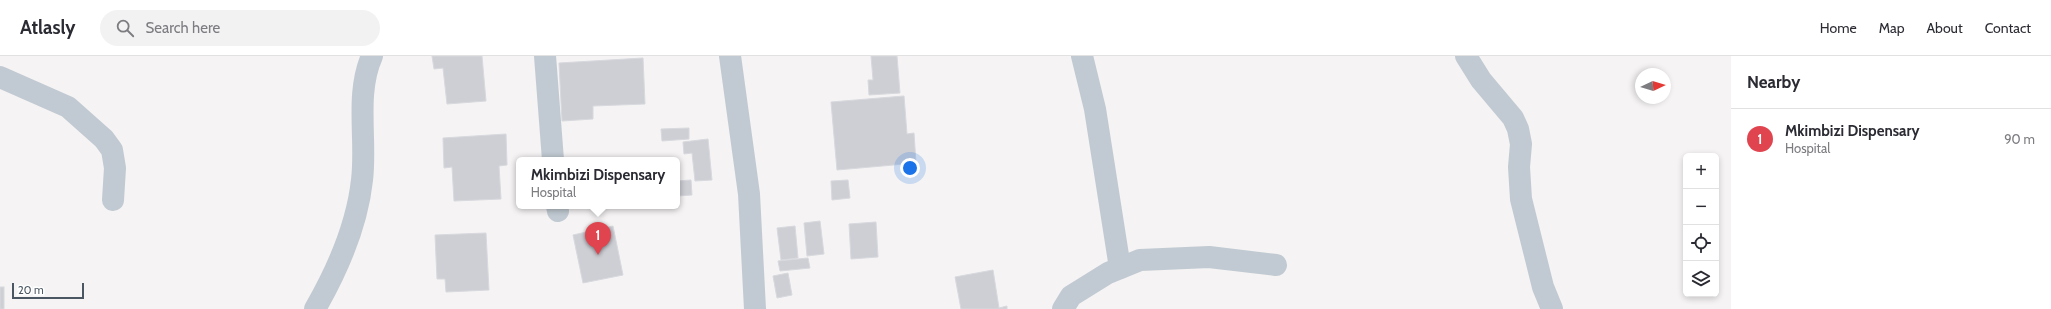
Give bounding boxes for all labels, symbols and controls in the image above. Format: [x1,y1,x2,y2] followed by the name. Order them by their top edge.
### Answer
[100,10,380,46] search box
[20,16,76,39] text: Atlasly
[114,17,136,39] icon: search
[146,19,220,37] text: Search here
[1820,19,1857,37] text: Home
[1879,19,1904,37] text: Map
[1926,19,1963,37] text: About
[1985,19,2031,37] text: Contact
[1635,68,1671,104] north arrow
[1747,72,1800,92] text: Nearby
[1785,122,1920,140] text: Mkimbizi Dispensary
[1758,131,1762,147] text: 1
[2004,131,2035,147] text: 90 m
[1785,140,1830,156] text: Hospital
[1683,153,1719,297] map controls
[1683,153,1719,189] button: +
[516,157,680,209] popup
[900,158,920,178] your location
[531,166,665,184] text: Mkimbizi Dispensary
[531,184,576,200] text: Hospital
[1683,189,1719,225] button: −
[585,222,611,255] pin: 1
[1683,225,1719,261] button: locate
[1683,261,1719,297] button: layers
[12,281,84,300] scale bar
[18,283,44,297] text: 20 m

